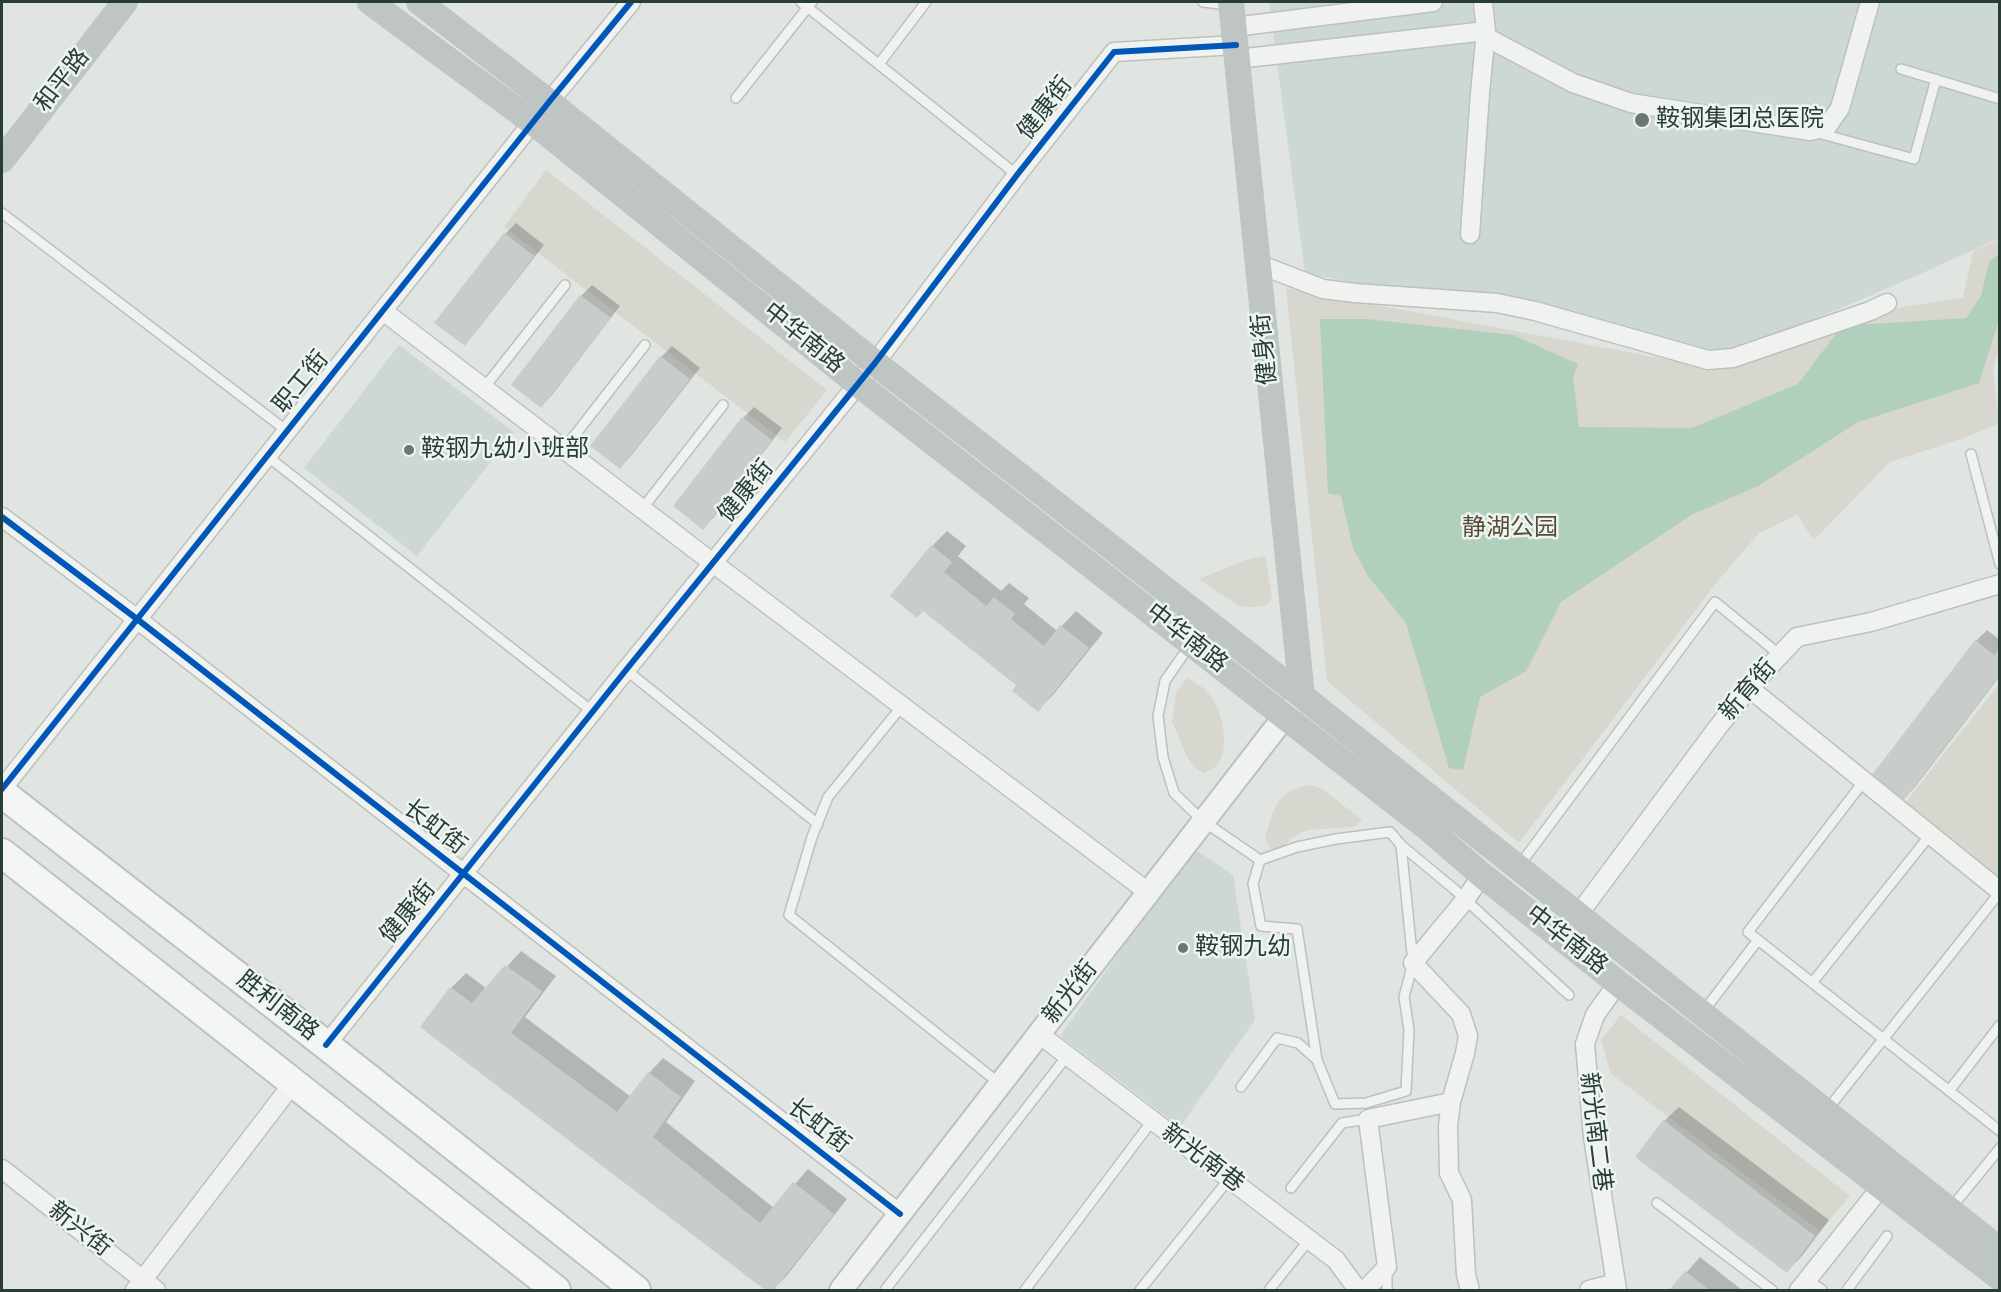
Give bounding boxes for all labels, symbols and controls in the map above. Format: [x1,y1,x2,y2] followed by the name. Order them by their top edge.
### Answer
[29,44,97,118] street label: 和平路
[1012,72,1080,146] street label: 健康街
[1656,106,1824,134] place label: 鞍钢集团总医院
[1633,111,1651,129] marker: 鞍钢集团总医院
[757,298,849,380] street label: 中华南路
[1248,312,1284,386] street label: 健身街
[268,346,336,420] street label: 职工街
[421,436,589,464] place label: 鞍钢九幼小班部
[402,443,416,457] marker: 鞍钢九幼小班部
[713,455,781,529] street label: 健康街
[1462,515,1558,543] park label: 静湖公园
[1139,598,1233,680] street label: 中华南路
[1715,654,1783,728] street label: 新育街
[397,794,471,862] street label: 长虹街
[375,876,443,950] street label: 健康街
[1519,900,1613,982] street label: 中华南路
[1195,934,1291,962] place label: 鞍钢九幼
[1176,941,1190,955] marker: 鞍钢九幼
[1037,956,1105,1030] street label: 新光街
[230,966,324,1048] street label: 胜利南路
[1572,1071,1616,1193] street label: 新光南二巷
[781,1093,855,1161] street label: 长虹街
[1155,1119,1249,1199] street label: 新光南巷
[42,1196,116,1264] street label: 新兴街

